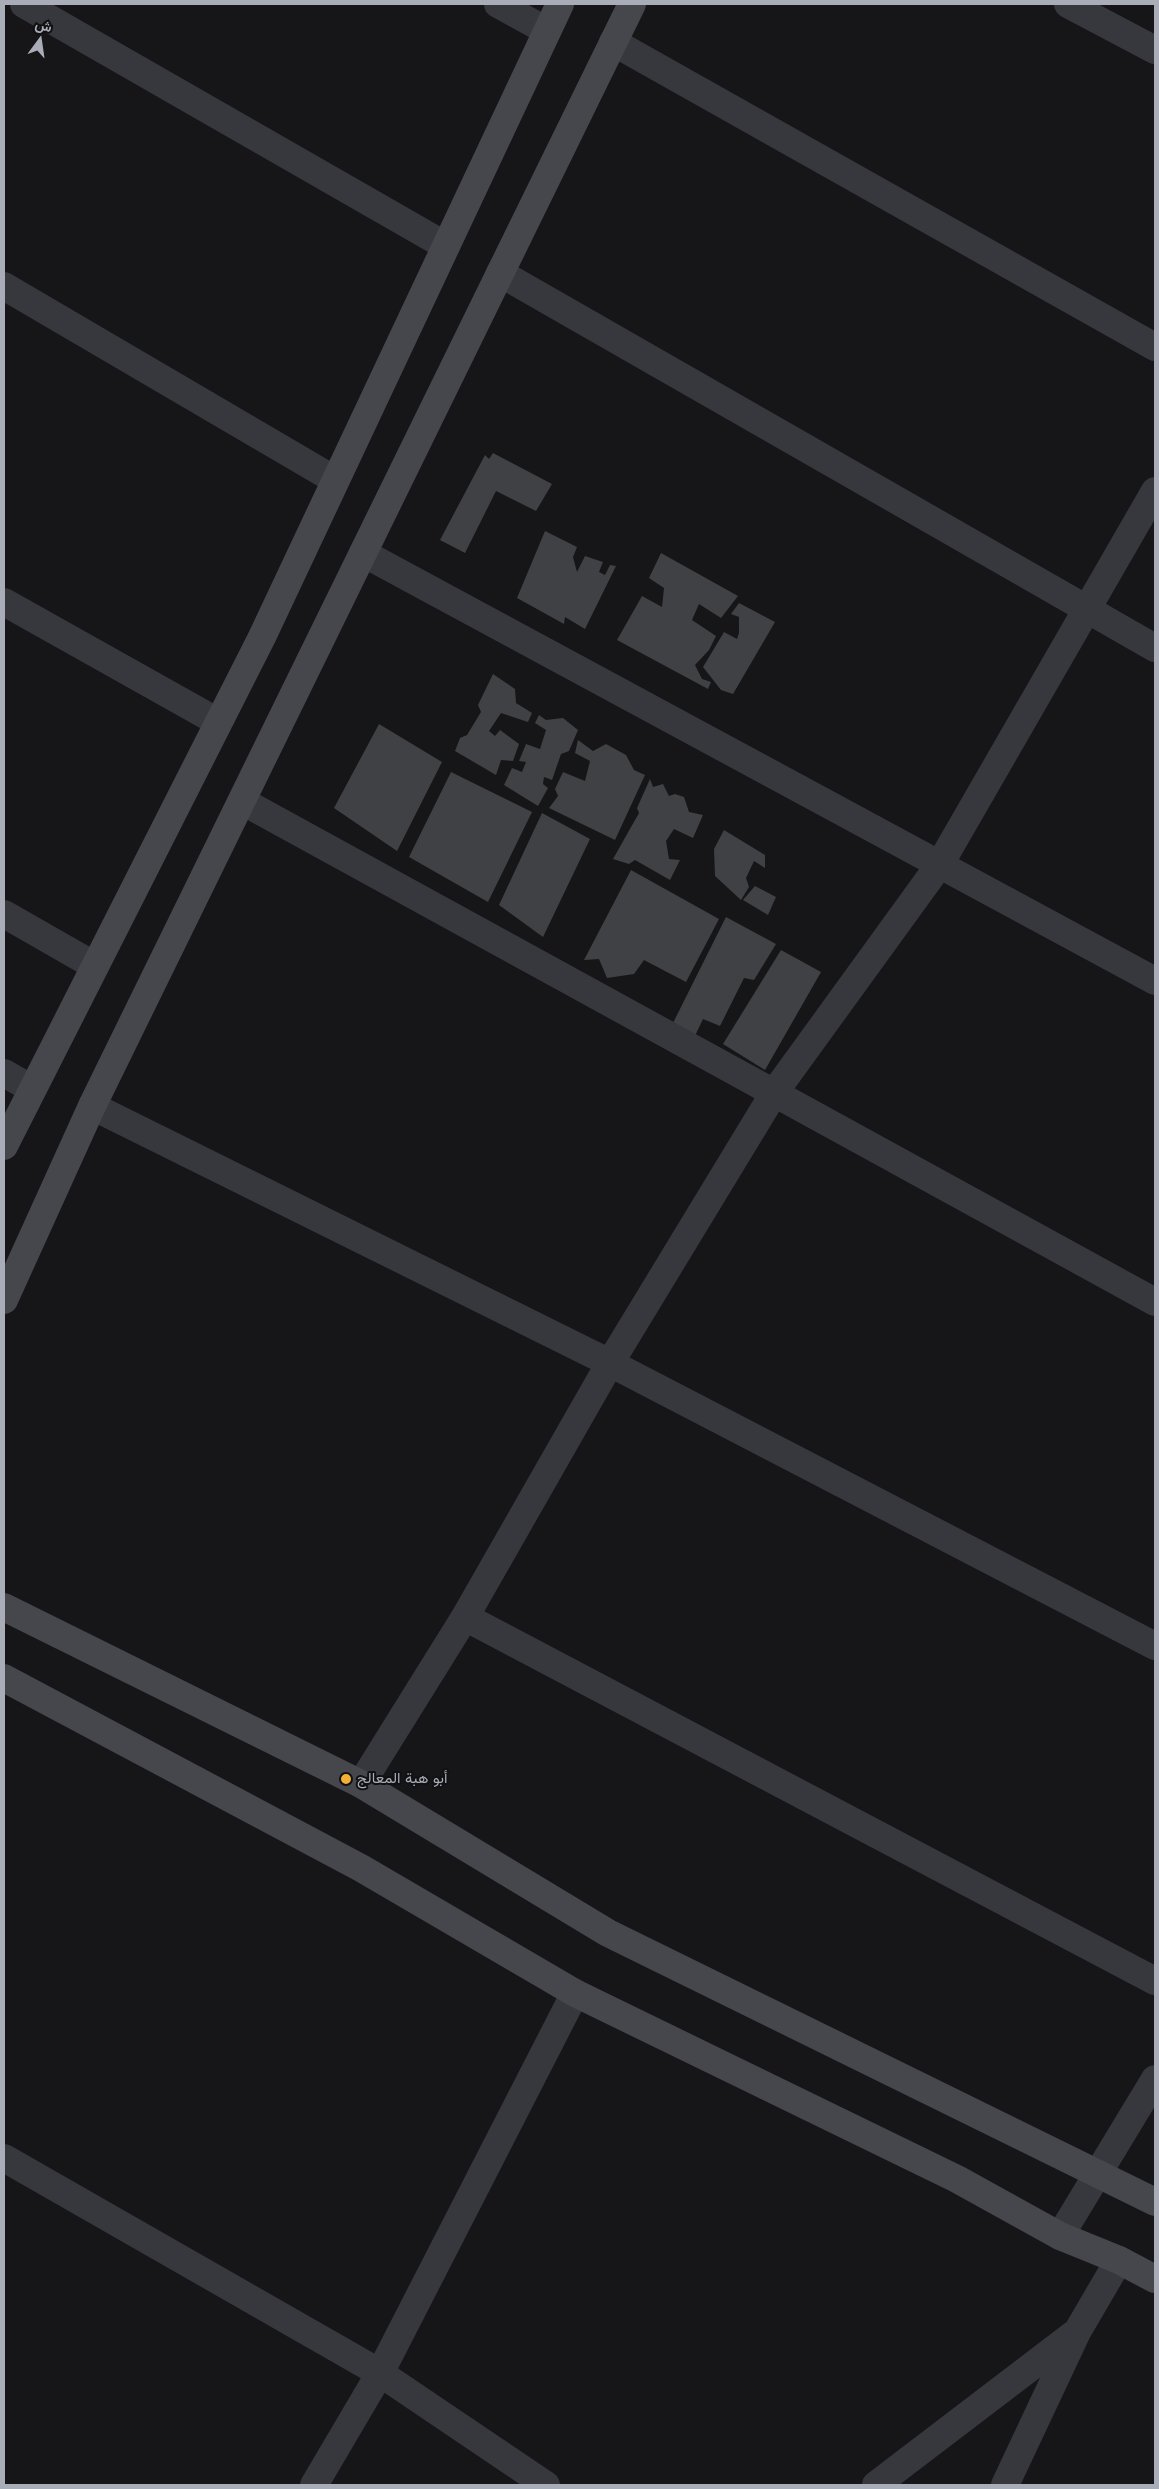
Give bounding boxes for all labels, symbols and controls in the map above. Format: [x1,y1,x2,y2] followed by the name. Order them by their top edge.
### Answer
[33,14,54,37] text: ش
[15,15,65,65] north arrow
[357,1770,448,1788] place label: أبو هبة المعالج
[339,1772,353,1786] marker: أبو هبة المعالج

